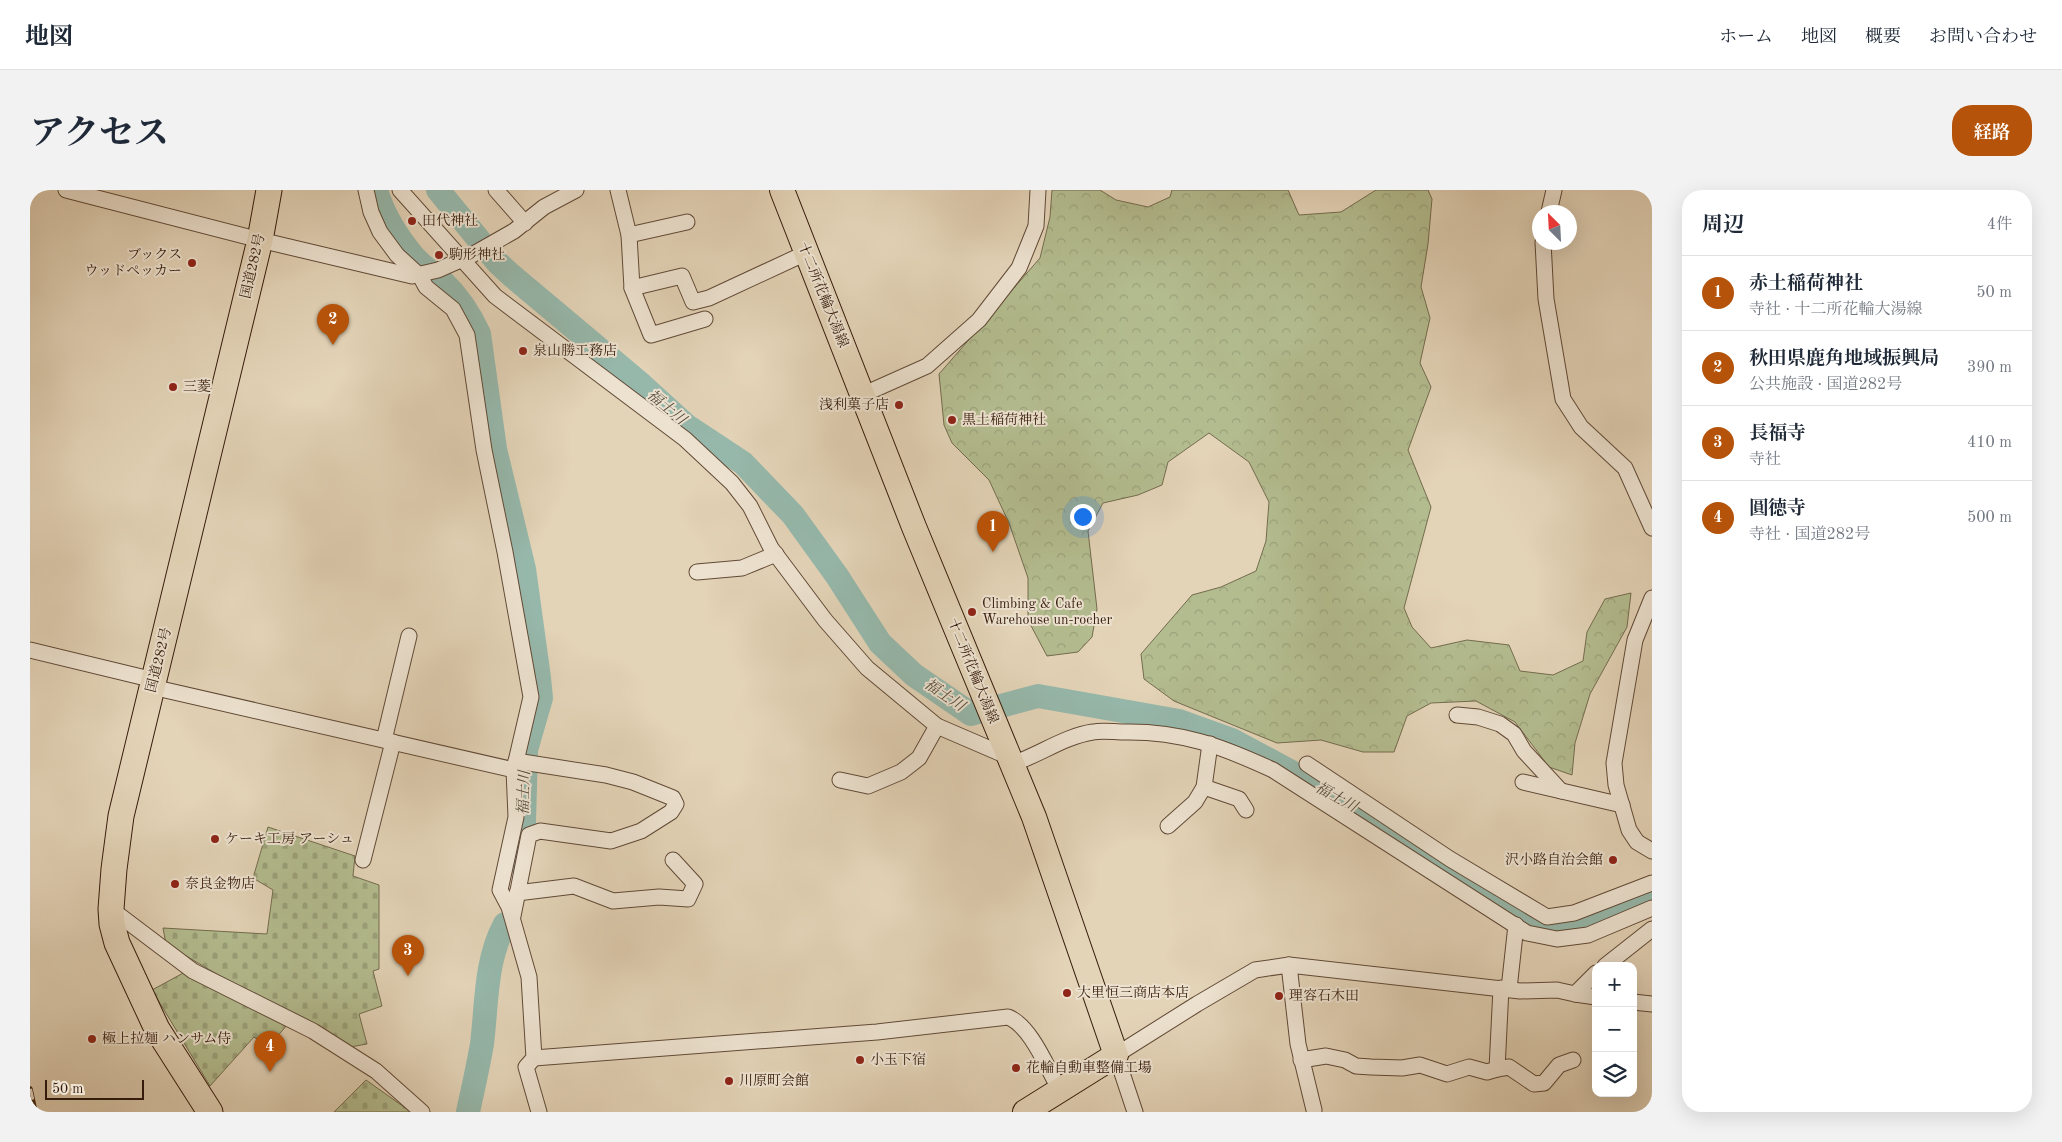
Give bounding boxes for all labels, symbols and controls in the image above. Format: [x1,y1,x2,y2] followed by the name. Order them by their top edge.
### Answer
[25,26,73,50] text: 地図
[1719,28,1773,46] text: ホーム
[1801,28,1837,46] text: 地図
[1865,28,1901,46] text: 概要
[1929,28,2037,46] text: お問い合わせ
[1952,105,2032,156] button: 経路
[30,117,169,152] text: アクセス
[1532,205,1577,250] north arrow
[422,213,478,228] place label: 田代神社
[406,215,418,227] marker: 田代神社
[1702,215,1744,236] text: 周辺
[1987,217,2012,233] text: 4件
[238,232,267,300] street label: 国道282号
[796,240,851,350] street label: 十二所花輪大湯線
[84,247,182,278] place label: ブックス ウッドペッカー
[449,247,505,262] place label: 駒形神社
[433,249,445,261] marker: 駒形神社
[186,257,198,269] marker: ブックス ウッドペッカー
[1749,275,1863,294] text: 赤土稲荷神社
[1713,285,1723,301] text: 1
[1976,285,2012,301] text: 50 m
[1749,302,1922,318] text: 寺社 · 十二所花輪大湯線
[317,304,349,345] pin: 2
[533,343,617,358] place label: 泉山勝工務店
[517,345,529,357] marker: 泉山勝工務店
[1749,350,1939,369] text: 秋田県鹿角地域振興局
[1713,360,1723,376] text: 2
[1967,360,2012,376] text: 390 m
[1749,377,1902,393] text: 公共施設 · 国道282号
[183,379,211,394] place label: 三菱
[167,381,179,393] marker: 三菱
[644,386,691,429] water label: 福士川
[819,397,889,412] place label: 浅利菓子店
[893,399,905,411] marker: 浅利菓子店
[962,412,1046,427] place label: 黒土稲荷神社
[946,414,958,426] marker: 黒土稲荷神社
[1749,425,1806,444] text: 長福寺
[1713,435,1723,451] text: 3
[1967,435,2012,451] text: 410 m
[1749,452,1781,468] text: 寺社
[1749,500,1806,519] text: 圓徳寺
[1070,504,1096,530] your location
[1713,510,1723,526] text: 4
[1967,510,2012,526] text: 500 m
[977,511,1009,552] pin: 1
[1749,527,1870,543] text: 寺社 · 国道282号
[982,597,1112,627] place label: Climbing & Cafe Warehouse un-rocher
[966,606,978,618] marker: Climbing & Cafe Warehouse un-rocher
[946,616,1001,726] street label: 十二所花輪大湯線
[143,626,174,694] street label: 国道282号
[921,676,970,716] water label: 福士川
[515,768,533,816] water label: 福士川
[1313,779,1362,816] water label: 福士川
[225,831,354,846] place label: ケーキ工房 アーシュ
[209,833,221,845] marker: ケーキ工房 アーシュ
[1505,852,1603,867] place label: 沢小路自治会館
[1607,854,1619,866] marker: 沢小路自治会館
[185,876,255,891] place label: 奈良金物店
[169,878,181,890] marker: 奈良金物店
[392,935,424,976] pin: 3
[1592,962,1637,1097] map controls
[1592,962,1637,1007] button: +
[1077,985,1189,1000] place label: 大里恒三商店本店
[1061,987,1073,999] marker: 大里恒三商店本店
[1289,988,1359,1003] place label: 理容石木田
[1273,990,1285,1002] marker: 理容石木田
[1592,1007,1637,1052] button: −
[102,1031,231,1046] place label: 極上拉麺 ハンサム侍
[254,1031,286,1072] pin: 4
[86,1033,98,1045] marker: 極上拉麺 ハンサム侍
[870,1052,926,1067] place label: 小玉下宿
[1592,1052,1637,1097] button: layers
[854,1054,866,1066] marker: 小玉下宿
[1026,1060,1152,1075] place label: 花輪自動車整備工場
[1010,1062,1022,1074] marker: 花輪自動車整備工場
[739,1073,809,1088] place label: 川原町会館
[723,1075,735,1087] marker: 川原町会館
[45,1077,144,1100] scale bar
[52,1082,83,1096] text: 50 m

